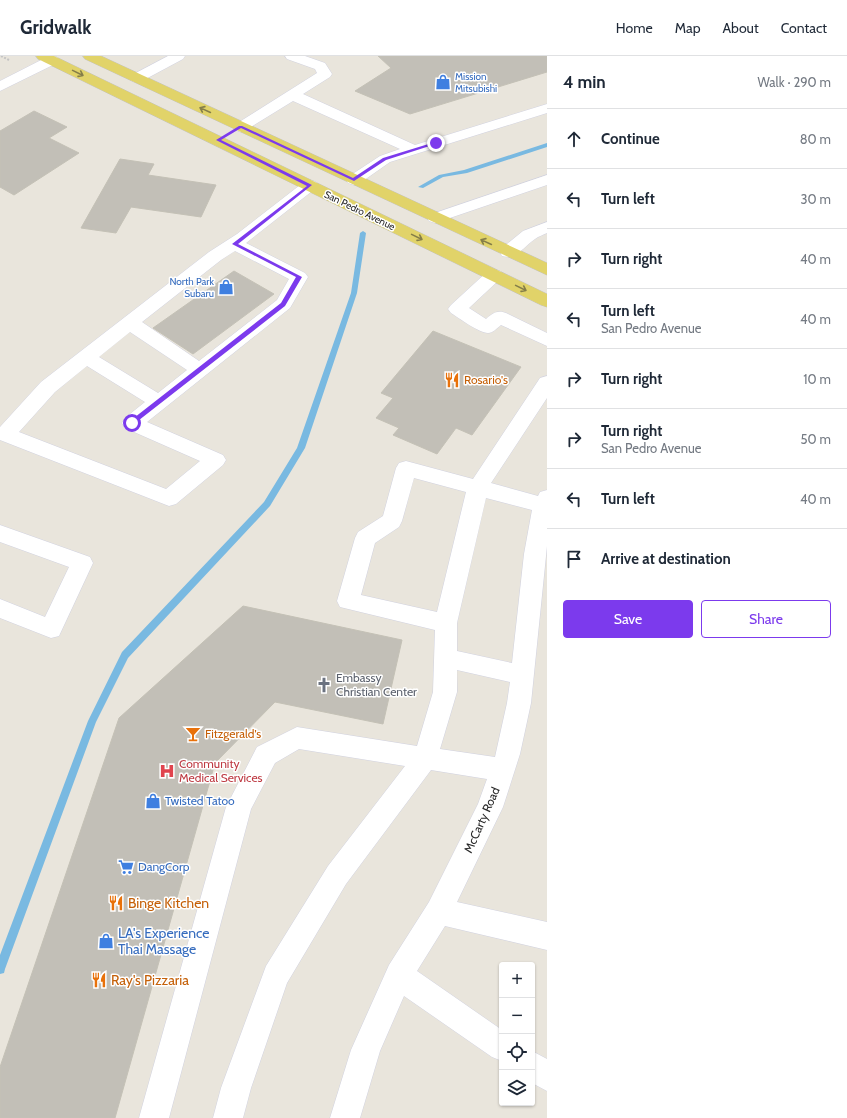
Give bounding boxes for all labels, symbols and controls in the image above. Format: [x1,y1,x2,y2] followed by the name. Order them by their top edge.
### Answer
[20,16,92,39] text: Gridwalk
[616,19,653,37] text: Home
[675,19,700,37] text: Map
[722,19,759,37] text: About
[781,19,827,37] text: Contact
[72,70,84,77] one-way arrow
[455,70,497,95] place label: Mission Mitsubishi
[563,72,606,92] text: 4 min
[434,73,452,91] shop icon: Mission Mitsubishi
[758,74,831,90] text: Walk · 290 m
[200,106,212,113] one-way arrow
[563,128,585,150] icon: ahead
[601,130,660,148] text: Continue
[800,131,831,147] text: 80 m
[427,134,445,152] route end
[322,188,397,233] street label: San Pedro Avenue
[563,188,585,210] icon: left
[601,190,655,208] text: Turn left
[801,191,831,207] text: 30 m
[410,234,422,241] one-way arrow
[481,238,493,245] one-way arrow
[563,248,585,270] icon: right
[601,250,662,268] text: Turn right
[800,251,831,267] text: 40 m
[169,275,215,300] place label: North Park Subaru
[217,278,235,296] shop icon: North Park Subaru
[514,285,526,292] one-way arrow
[601,302,655,320] text: Turn left
[563,308,585,330] icon: left
[800,311,831,327] text: 40 m
[601,320,701,336] text: San Pedro Avenue
[563,368,585,390] icon: right
[601,370,662,388] text: Turn right
[443,371,461,389] restaurant icon: Rosario's
[803,371,831,387] text: 10 m
[464,372,508,387] place label: Rosario's
[123,414,141,432] route start
[601,422,662,440] text: Turn right
[563,428,585,450] icon: right
[801,431,831,447] text: 50 m
[601,440,701,456] text: San Pedro Avenue
[563,488,585,510] icon: left
[601,490,655,508] text: Turn left
[800,491,831,507] text: 40 m
[563,548,585,570] icon: arrive
[601,550,731,568] text: Arrive at destination
[563,600,693,638] button: Save
[701,600,831,638] button: Share
[336,670,417,699] place label: Embassy Christian Center
[315,676,333,694] church icon: Embassy Christian Center
[184,725,202,743] bar icon: Fitzgerald's
[205,726,261,741] place label: Fitzgerald's
[179,756,263,785] place label: Community Medical Services
[158,762,176,780] hospital icon: Community Medical Services
[460,784,503,855] street label: McCarty Road
[144,792,162,810] shop icon: Twisted Tatoo
[165,793,235,808] place label: Twisted Tatoo
[117,858,135,876] supermarket icon: DangCorp
[138,859,190,874] place label: DangCorp
[107,894,125,912] restaurant icon: Binge Kitchen
[128,894,209,912] place label: Binge Kitchen
[118,924,209,958] place label: LA's Experience Thai Massage
[97,932,115,950] shop icon: LA's Experience Thai Massage
[499,962,535,1106] map controls
[499,962,535,998] button: +
[90,971,108,989] restaurant icon: Ray's Pizzaria
[111,971,189,989] place label: Ray's Pizzaria
[499,998,535,1034] button: −
[499,1034,535,1070] button: locate
[499,1070,535,1106] button: layers

